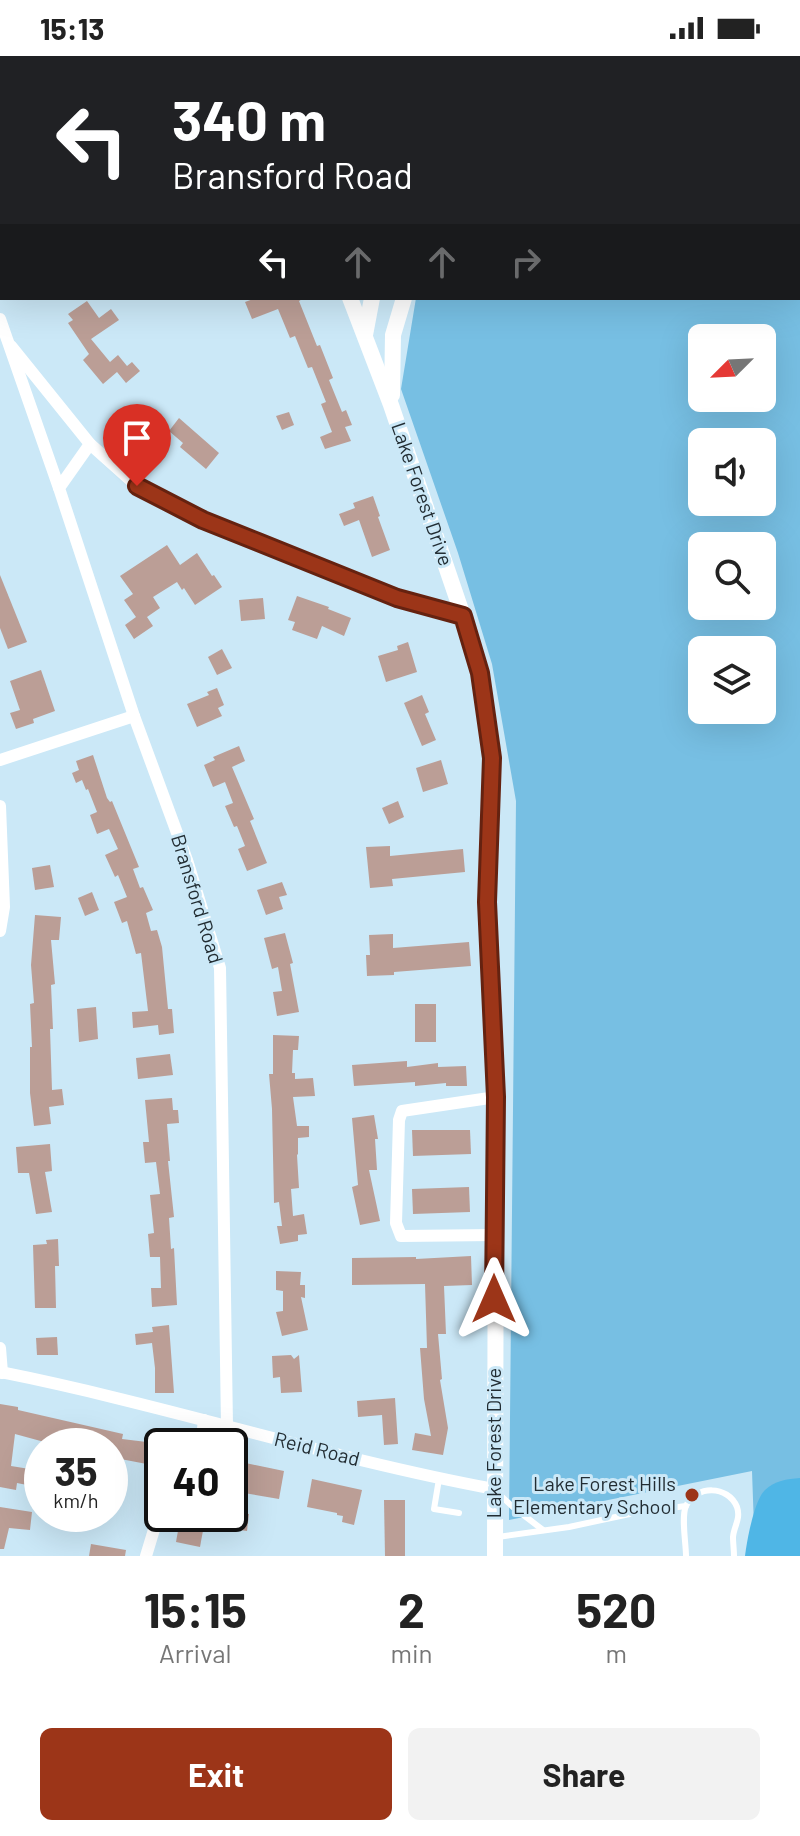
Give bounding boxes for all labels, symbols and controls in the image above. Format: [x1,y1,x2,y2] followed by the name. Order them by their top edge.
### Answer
[40,10,105,46] text: 15:13
[172,85,326,152] text: 340 m
[40,88,144,192] icon: left
[172,153,413,196] text: Bransford Road
[252,240,296,284] icon: left
[336,240,380,284] icon: ahead
[420,240,464,284] icon: ahead
[504,240,548,284] icon: right
[688,324,776,412] north arrow
[688,324,776,724] map controls
[103,404,171,486] pin
[115,416,159,460] icon: arrive
[387,419,459,569] street label: Lake Forest Drive
[688,428,776,516] button: sound
[688,532,776,620] button: search
[688,636,776,724] button: layers
[167,831,229,966] street label: Bransford Road
[452,1257,536,1341] position arrow
[481,1368,505,1518] street label: Lake Forest Drive
[272,1426,362,1470] street label: Reid Road
[144,1428,248,1532] speed limit sign: 40
[54,1446,98,1494] text: 35
[513,1471,676,1518] place label: Lake Forest Hills Elementary School
[683,1486,701,1504] marker: Lake Forest Hills Elementary School
[53,1488,99,1512] text: km/h
[144,1580,247,1638] text: 15:15
[398,1580,425,1638] text: 2
[576,1580,656,1638] text: 520
[159,1637,232,1668] text: Arrival
[390,1637,433,1668] text: min
[606,1637,627,1668] text: m
[40,1728,392,1820] button: Exit
[408,1728,760,1820] button: Share

